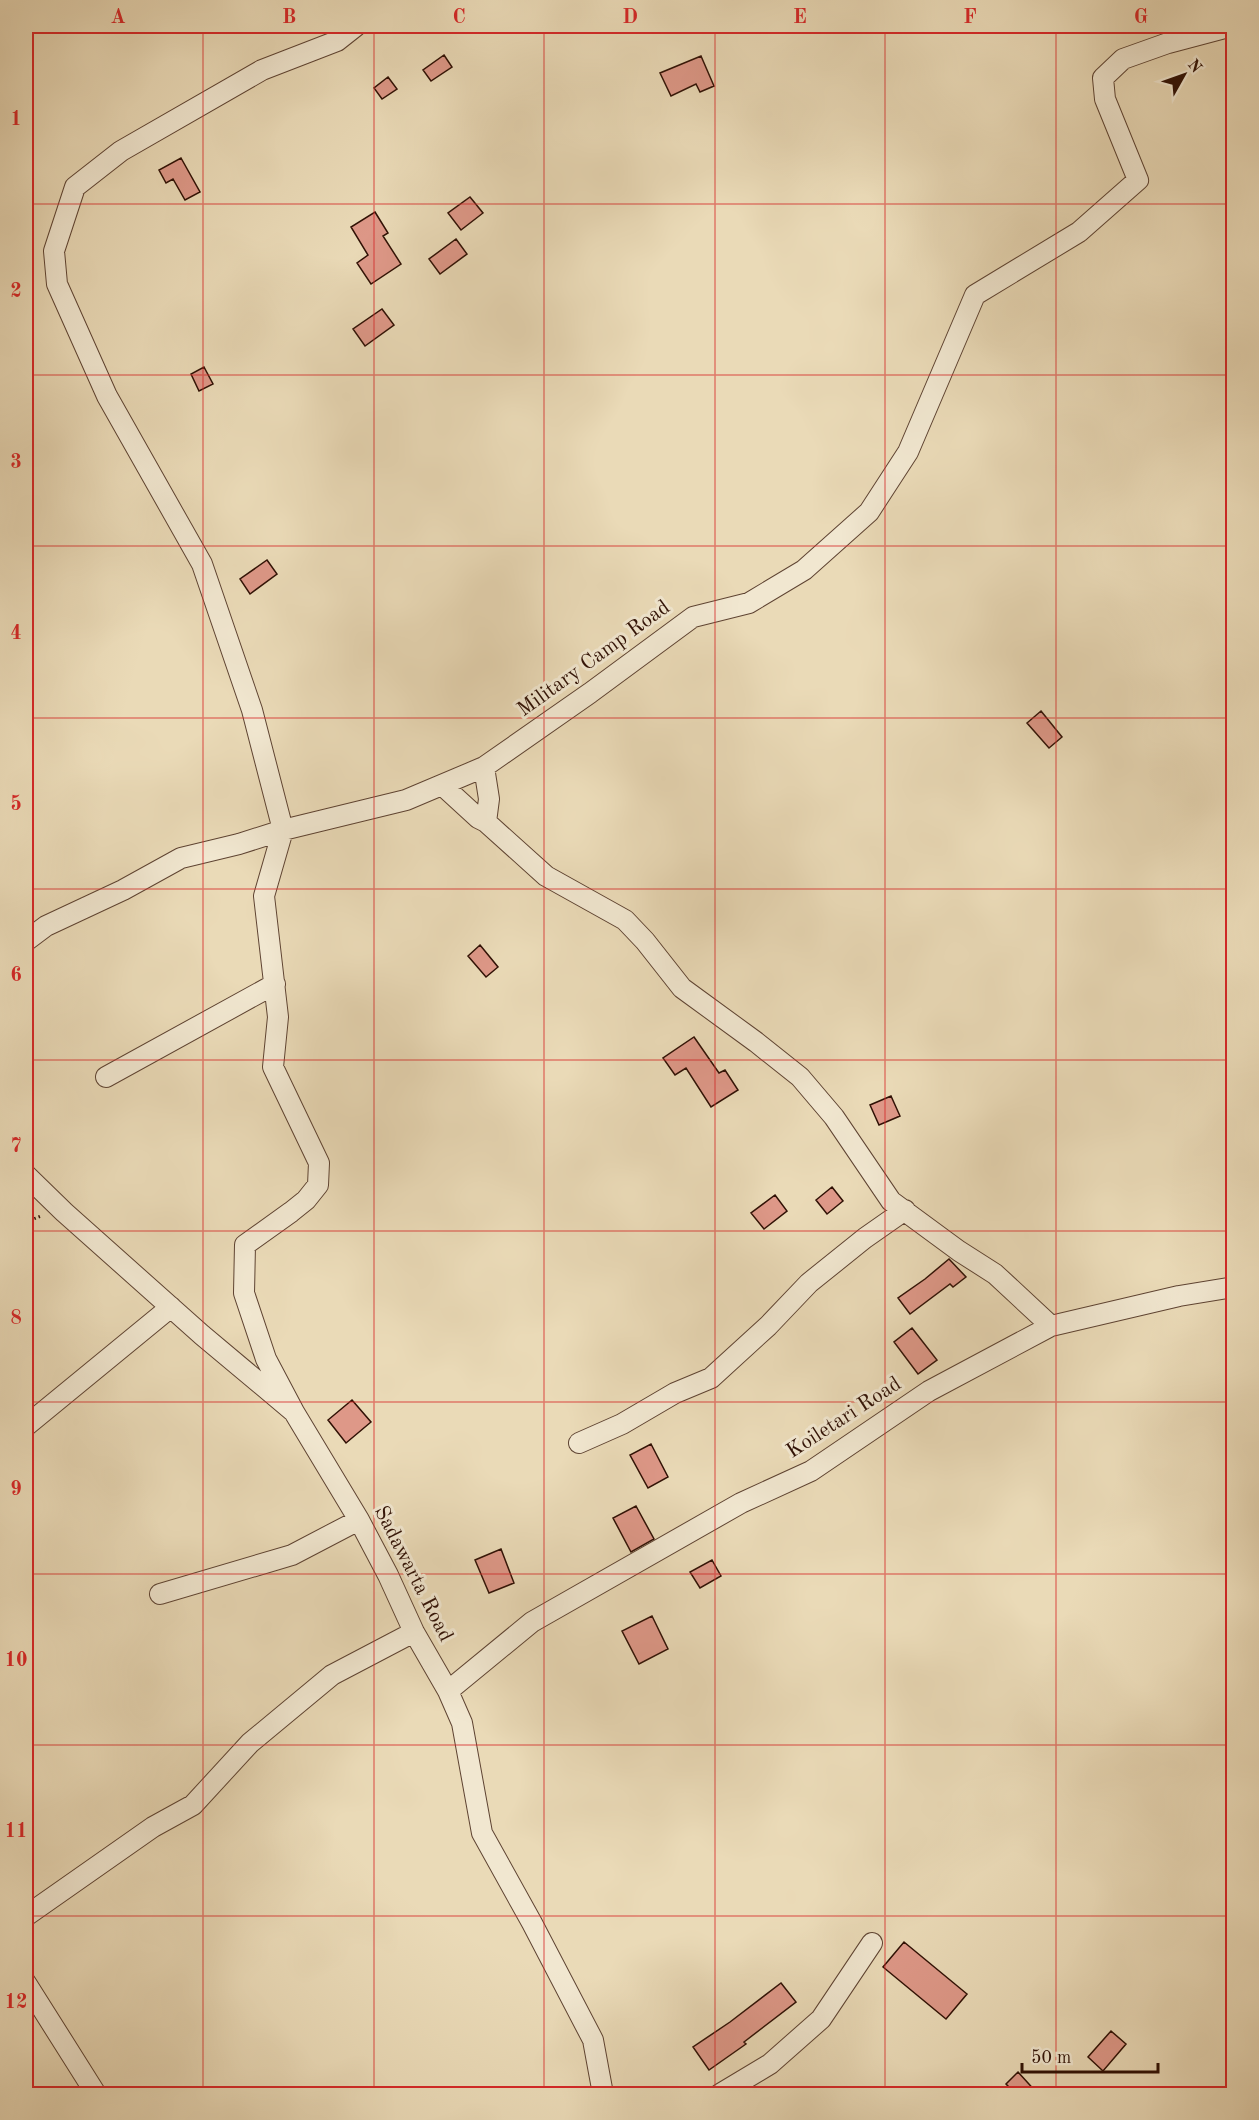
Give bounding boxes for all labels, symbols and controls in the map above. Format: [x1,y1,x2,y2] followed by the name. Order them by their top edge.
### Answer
[110,8,126,28] text: A
[282,8,296,28] text: B
[452,8,466,28] text: C
[622,8,638,28] text: D
[793,8,807,28] text: E
[963,8,977,28] text: F
[1134,8,1148,28] text: G
[1154,45,1214,105] north arrow
[1184,57,1205,77] text: N
[10,110,22,130] text: 1
[10,282,22,302] text: 2
[10,453,22,473] text: 3
[514,597,674,721] street label: Military Camp Road
[10,624,22,644] text: 4
[10,794,22,815] text: 5
[10,966,22,986] text: 6
[10,1137,22,1157] text: 7
[10,1309,22,1329] text: 8
[783,1373,905,1463] street label: Koiletari Road
[10,1480,22,1500] text: 9
[370,1503,456,1645] street label: Sadawarta Road
[4,1651,28,1671] text: 10
[4,1822,28,1842] text: 11
[4,1993,28,2013] text: 12
[1022,2036,1158,2074] scale bar
[1031,2049,1071,2067] text: 50 m

